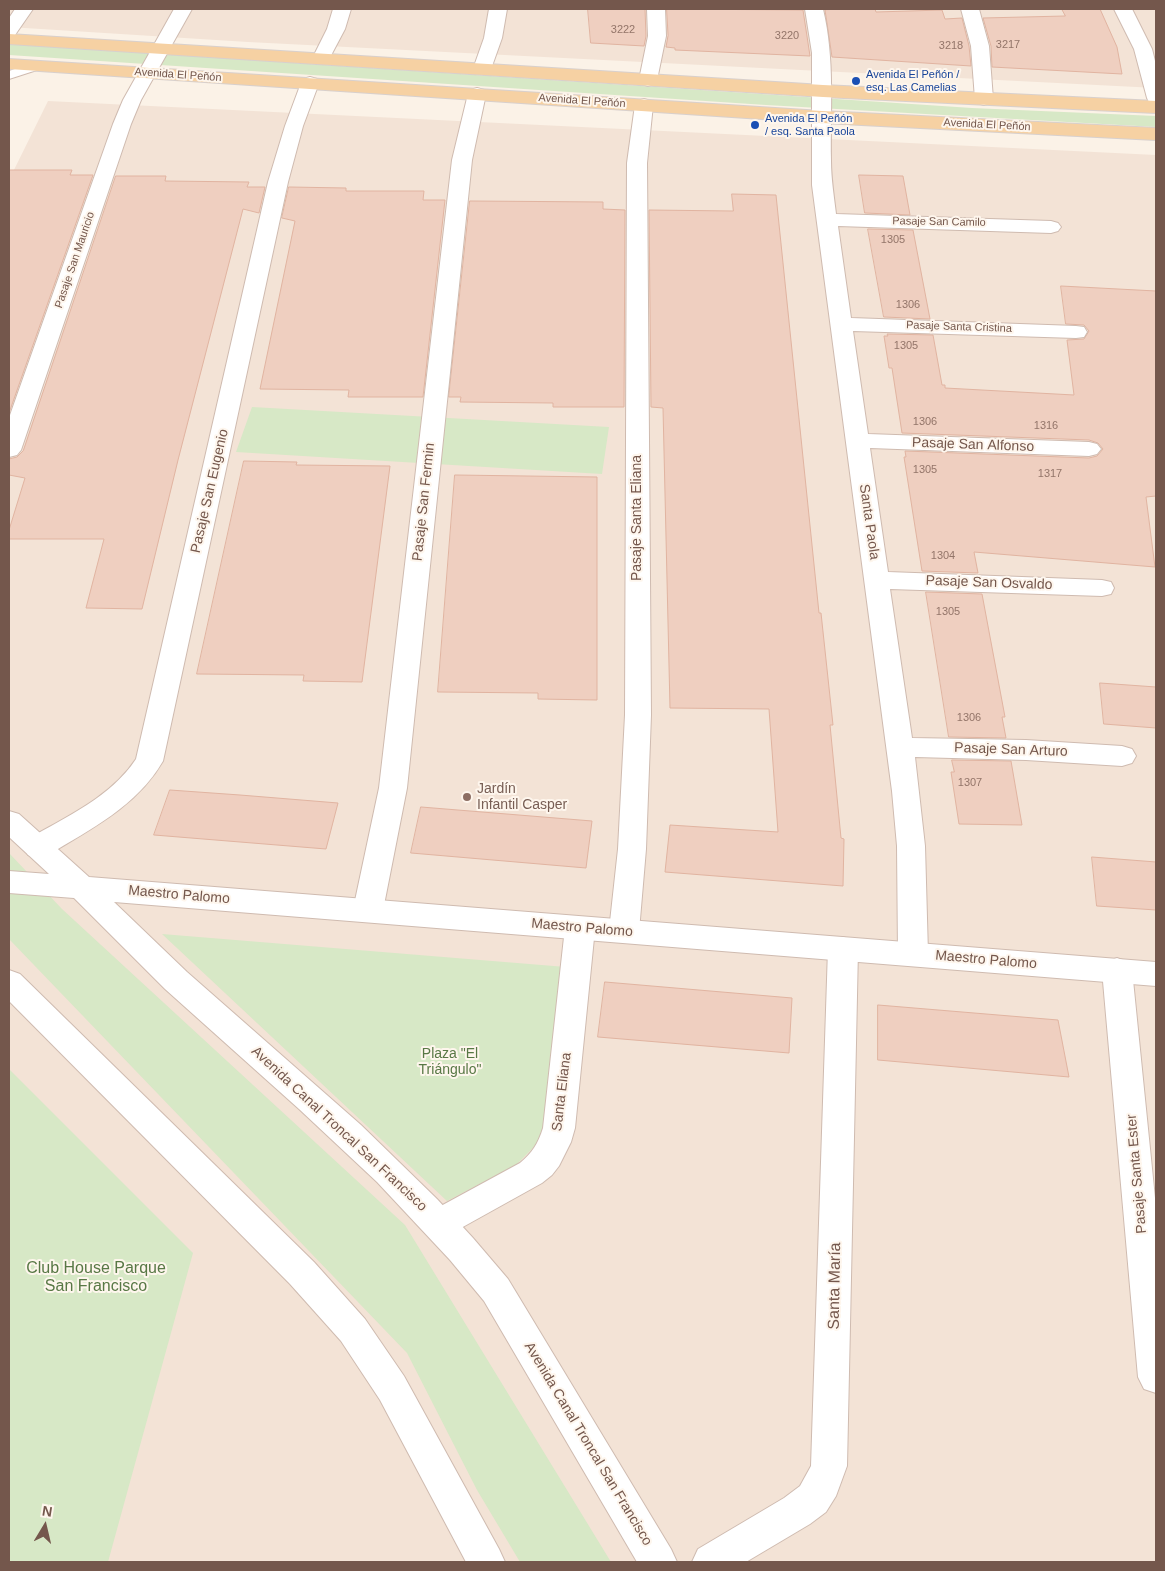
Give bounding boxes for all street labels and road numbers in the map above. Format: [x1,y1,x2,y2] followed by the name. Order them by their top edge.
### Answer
[134,65,222,85] street label: Avenida El Peñón
[538,91,626,111] street label: Avenida El Peñón
[943,116,1031,134] street label: Avenida El Peñón
[52,210,98,310] street label: Pasaje San Mauricio
[892,215,986,229] street label: Pasaje San Camilo
[906,319,1012,335] street label: Pasaje Santa Cristina
[188,427,232,555] street label: Pasaje San Eugenio
[912,434,1034,456] street label: Pasaje San Alfonso
[409,442,439,562] street label: Pasaje San Fermin
[629,455,645,581] street label: Pasaje Santa Eliana
[855,483,883,561] street label: Santa Paola
[925,572,1053,594] street label: Pasaje San Osvaldo
[954,740,1068,760] street label: Pasaje San Arturo
[127,882,231,908] street label: Maestro Palomo
[530,915,634,941] street label: Maestro Palomo
[934,947,1038,973] street label: Maestro Palomo
[248,1043,430,1215] street label: Avenida Canal Troncal San Francisco
[549,1052,575,1132] street label: Santa Eliana
[1123,1114,1151,1234] street label: Pasaje Santa Ester
[825,1242,845,1330] street label: Santa María
[520,1339,656,1549] street label: Avenida Canal Troncal San Francisco

